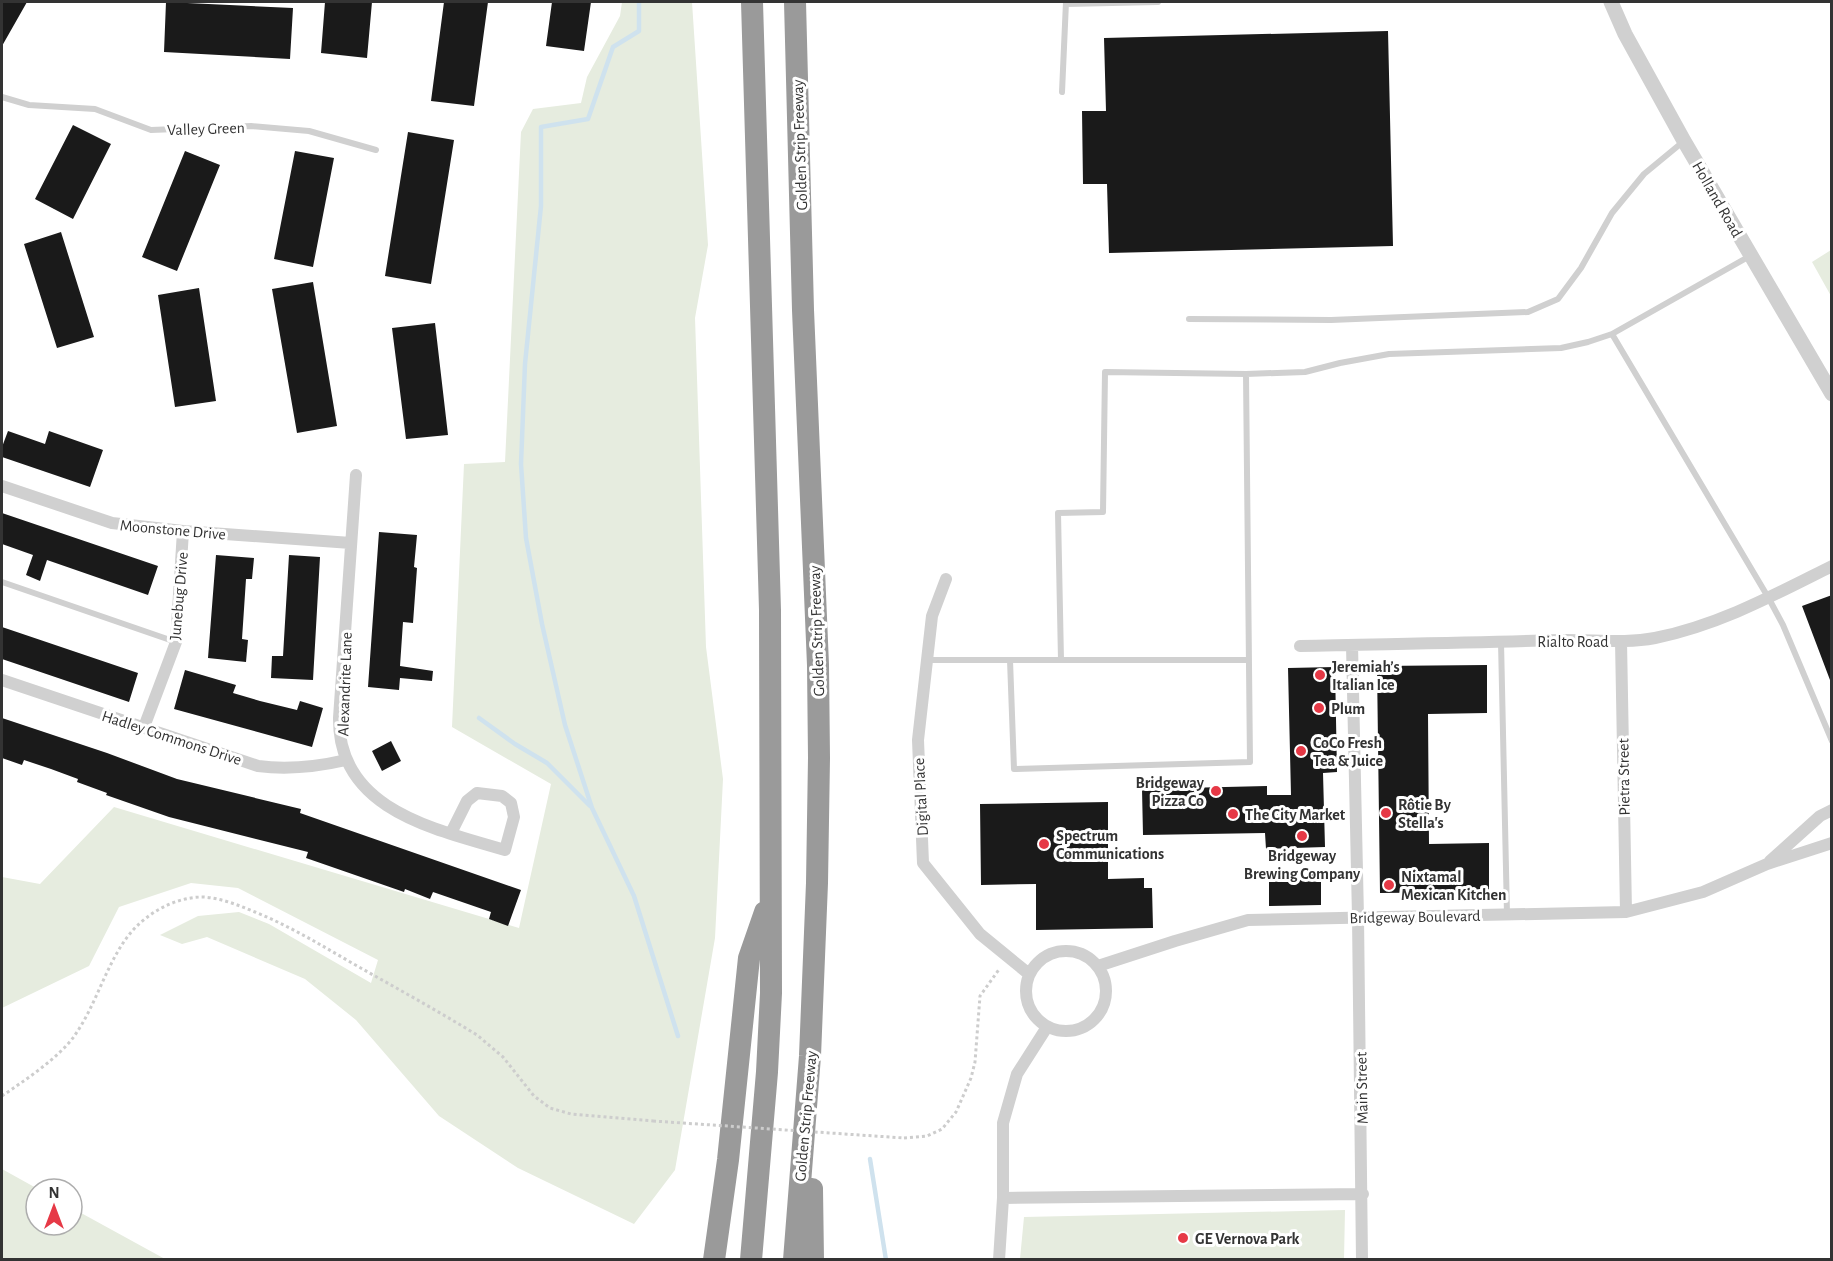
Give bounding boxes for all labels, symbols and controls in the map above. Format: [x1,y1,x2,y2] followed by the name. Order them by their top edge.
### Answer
[790,79,811,211] street label: Golden Strip Freeway
[167,120,245,139] street label: Valley Green
[1689,159,1745,240] street label: Holland Road
[119,517,226,543] street label: Moonstone Drive
[167,551,191,641] street label: Junebug Drive
[807,565,828,697] street label: Golden Strip Freeway
[335,632,355,737] street label: Alexandrite Lane
[1537,634,1609,650] street label: Rialto Road
[1332,659,1400,693] place label: Jeremiah’s Italian Ice
[1313,668,1327,682] marker: Jeremiah’s Italian Ice
[1312,701,1326,715] marker: Plum
[1331,701,1365,717] place label: Plum
[99,708,244,769] street label: Hadley Commons Drive
[1313,735,1383,769] place label: CoCo Fresh Tea & Juice
[1615,738,1633,816] street label: Pietra Street
[1294,744,1308,758] marker: CoCo Fresh Tea & Juice
[911,758,931,836] street label: Digital Place
[1135,775,1205,809] place label: Bridgeway Pizza Co
[1209,784,1223,798] marker: Bridgeway Pizza Co
[1398,797,1452,831] place label: Rôtie By Stella's
[1379,806,1393,820] marker: Rôtie By Stella's
[1226,807,1240,821] marker: The City Market
[1245,807,1346,824] place label: The City Market
[1056,828,1164,862] place label: Spectrum Communications
[1295,829,1309,843] marker: Bridgeway Brewing Company
[1037,837,1051,851] marker: Spectrum Communications
[1244,848,1361,883] place label: Bridgeway Brewing Company
[1401,869,1507,903] place label: Nixtamal Mexican Kitchen
[1382,878,1396,892] marker: Nixtamal Mexican Kitchen
[1349,908,1481,927] street label: Bridgeway Boulevard
[792,1050,821,1182] street label: Golden Strip Freeway
[1353,1052,1371,1124] street label: Main Street
[24,1177,84,1237] north arrow
[48,1185,60,1201] text: N
[1176,1231,1190,1245] marker: GE Vernova Park
[1195,1231,1300,1247] place label: GE Vernova Park

